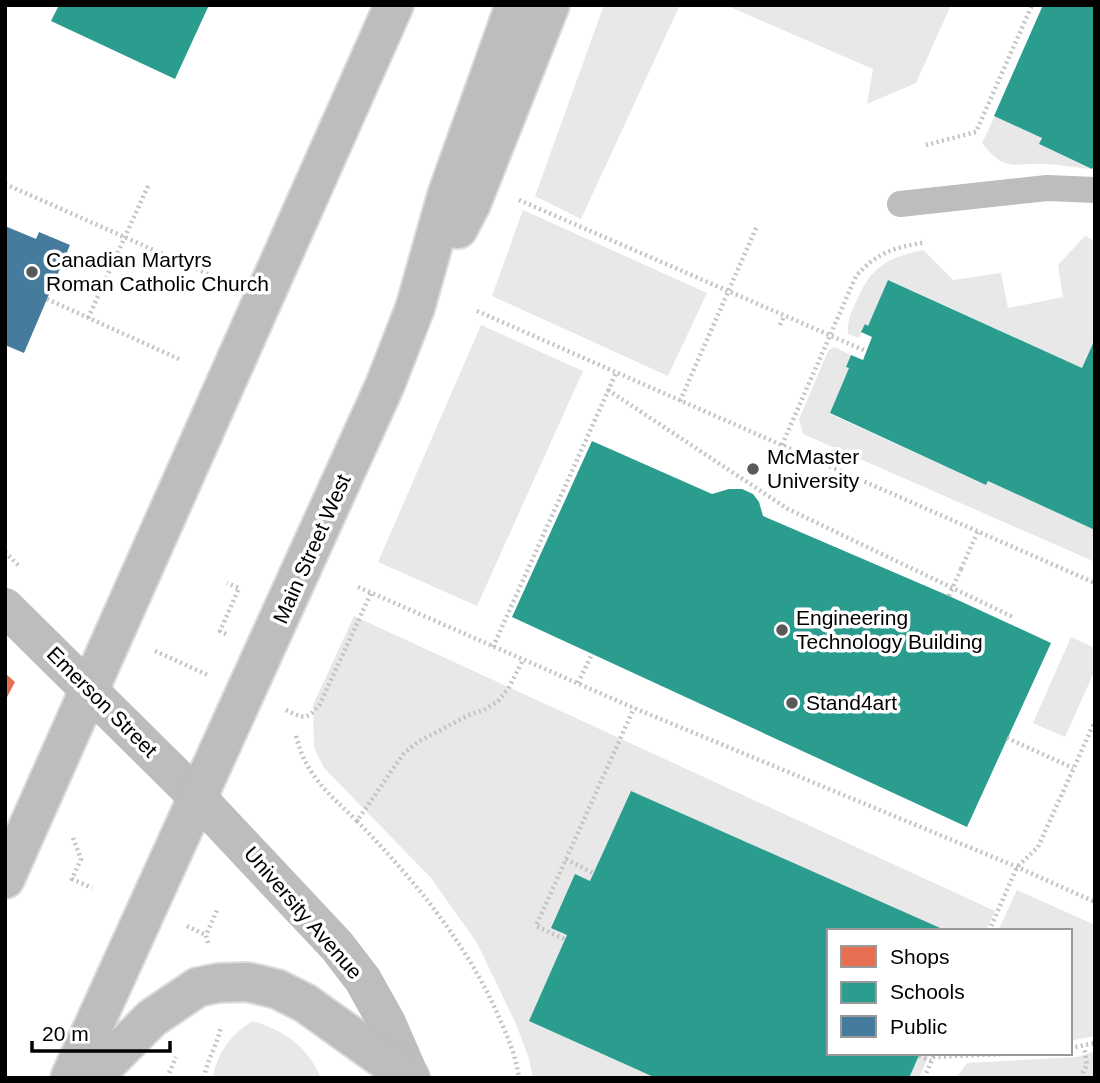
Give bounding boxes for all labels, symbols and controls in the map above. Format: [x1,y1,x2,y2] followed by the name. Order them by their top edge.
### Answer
[46,248,269,295] place label: Canadian Martyrs Roman Catholic Church
[24,264,40,280] marker: Canadian Martyrs Roman Catholic Church
[767,445,860,492] place label: McMaster University
[745,461,761,477] marker: McMaster University
[268,471,355,627] street label: Main Street West
[796,606,983,653] place label: Engineering Technology Building
[774,622,790,638] marker: Engineering Technology Building
[43,642,162,761] street label: Emerson Street
[806,691,897,714] place label: Stand4art
[784,695,800,711] marker: Stand4art
[240,842,367,984] street label: University Avenue
[827,929,1072,1055] legend
[890,945,950,968] text: Shops
[890,980,965,1003] text: Schools
[32,1010,170,1054] scale bar
[890,1015,947,1038] text: Public
[42,1022,89,1045] text: 20 m

